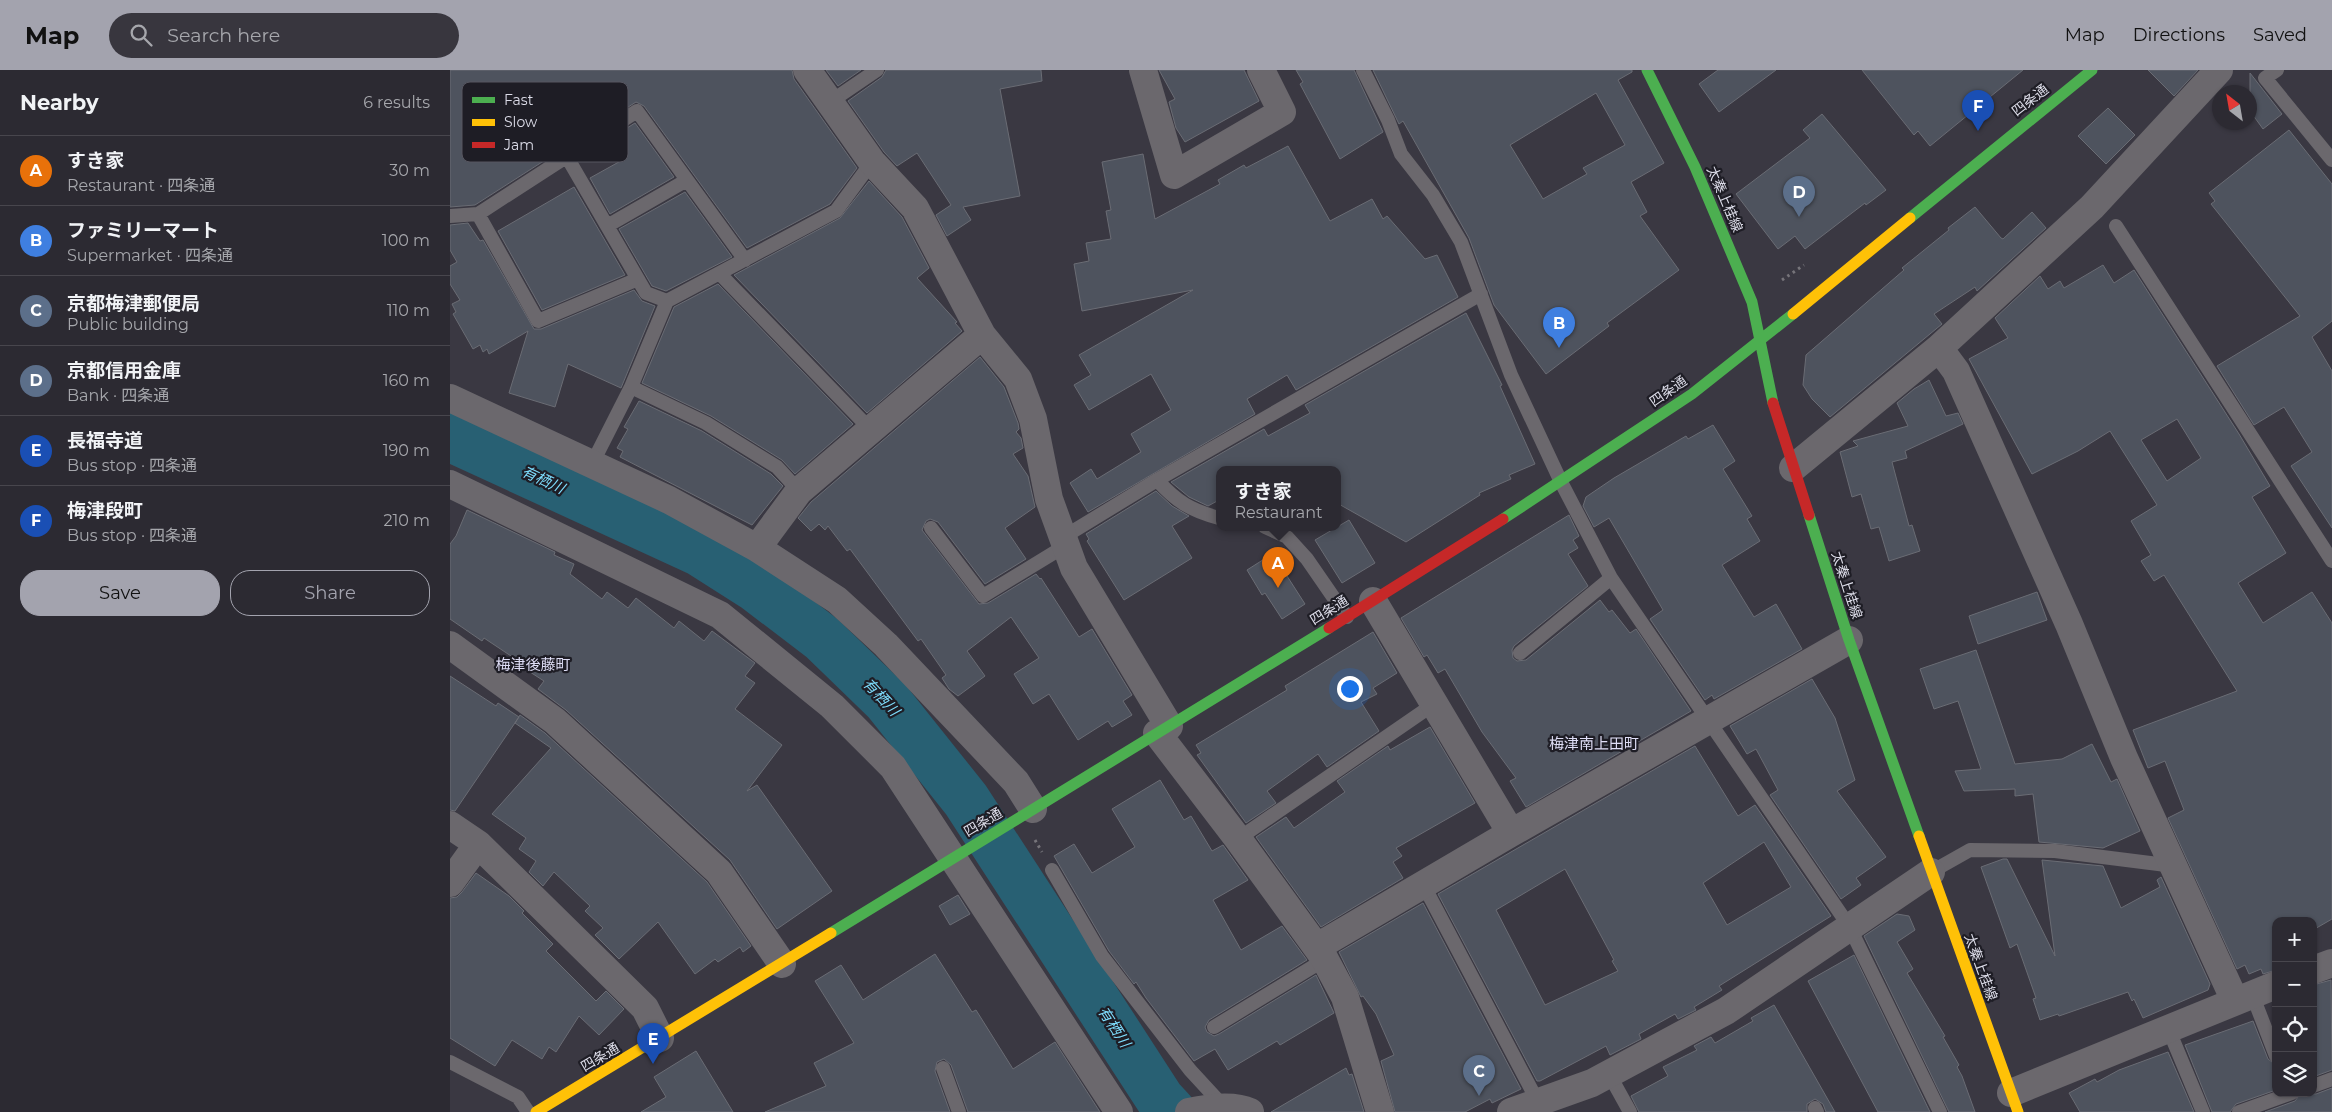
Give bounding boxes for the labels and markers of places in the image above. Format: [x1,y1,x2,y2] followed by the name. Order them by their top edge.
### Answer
[1962,90,1994,131] pin: F
[1783,176,1815,217] pin: D
[1543,307,1575,348] pin: B
[1262,547,1294,588] pin: A
[637,1023,669,1064] pin: E
[1463,1055,1495,1096] pin: C

